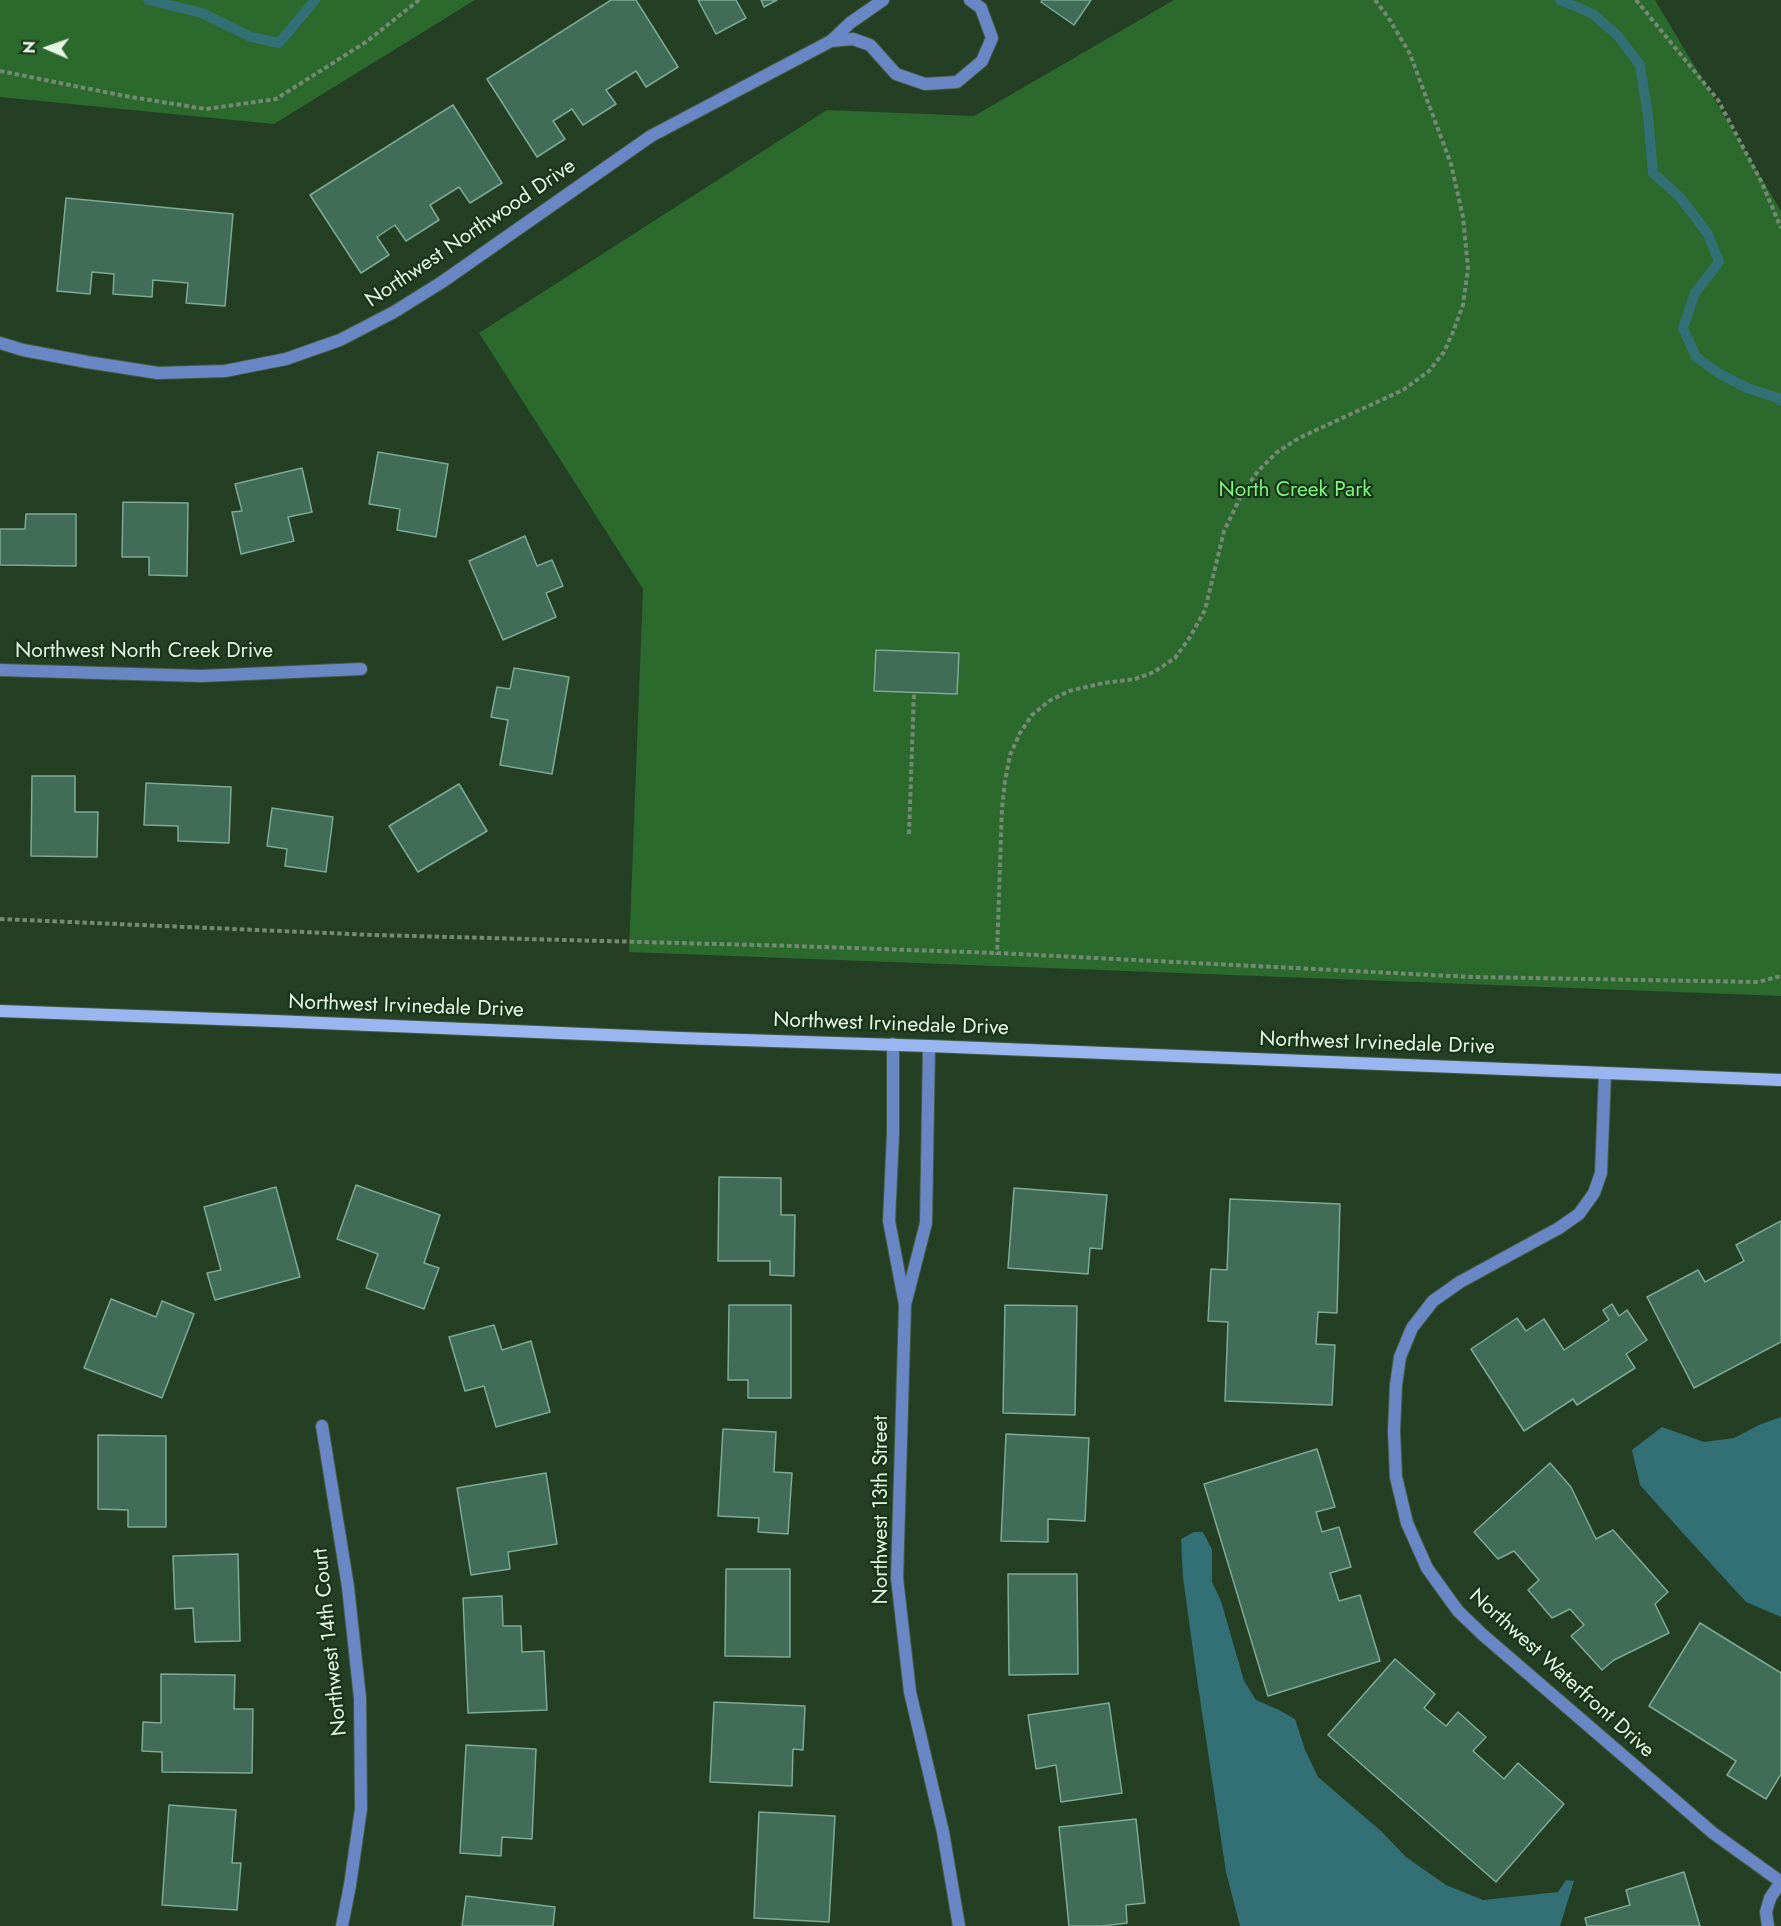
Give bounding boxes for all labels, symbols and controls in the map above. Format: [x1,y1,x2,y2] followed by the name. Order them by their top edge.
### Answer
[18,18,78,78] north arrow
[18,41,41,54] text: N
[361,154,581,314] street label: Northwest Northwood Drive
[1218,478,1372,504] park label: North Creek Park
[15,639,273,665] street label: Northwest North Creek Drive
[288,990,524,1024] street label: Northwest Irvinedale Drive
[773,1008,1009,1042] street label: Northwest Irvinedale Drive
[1259,1027,1495,1061] street label: Northwest Irvinedale Drive
[869,1416,895,1604] street label: Northwest 13th Street
[309,1547,353,1737] street label: Northwest 14th Court
[1463,1584,1659,1764] street label: Northwest Waterfront Drive

